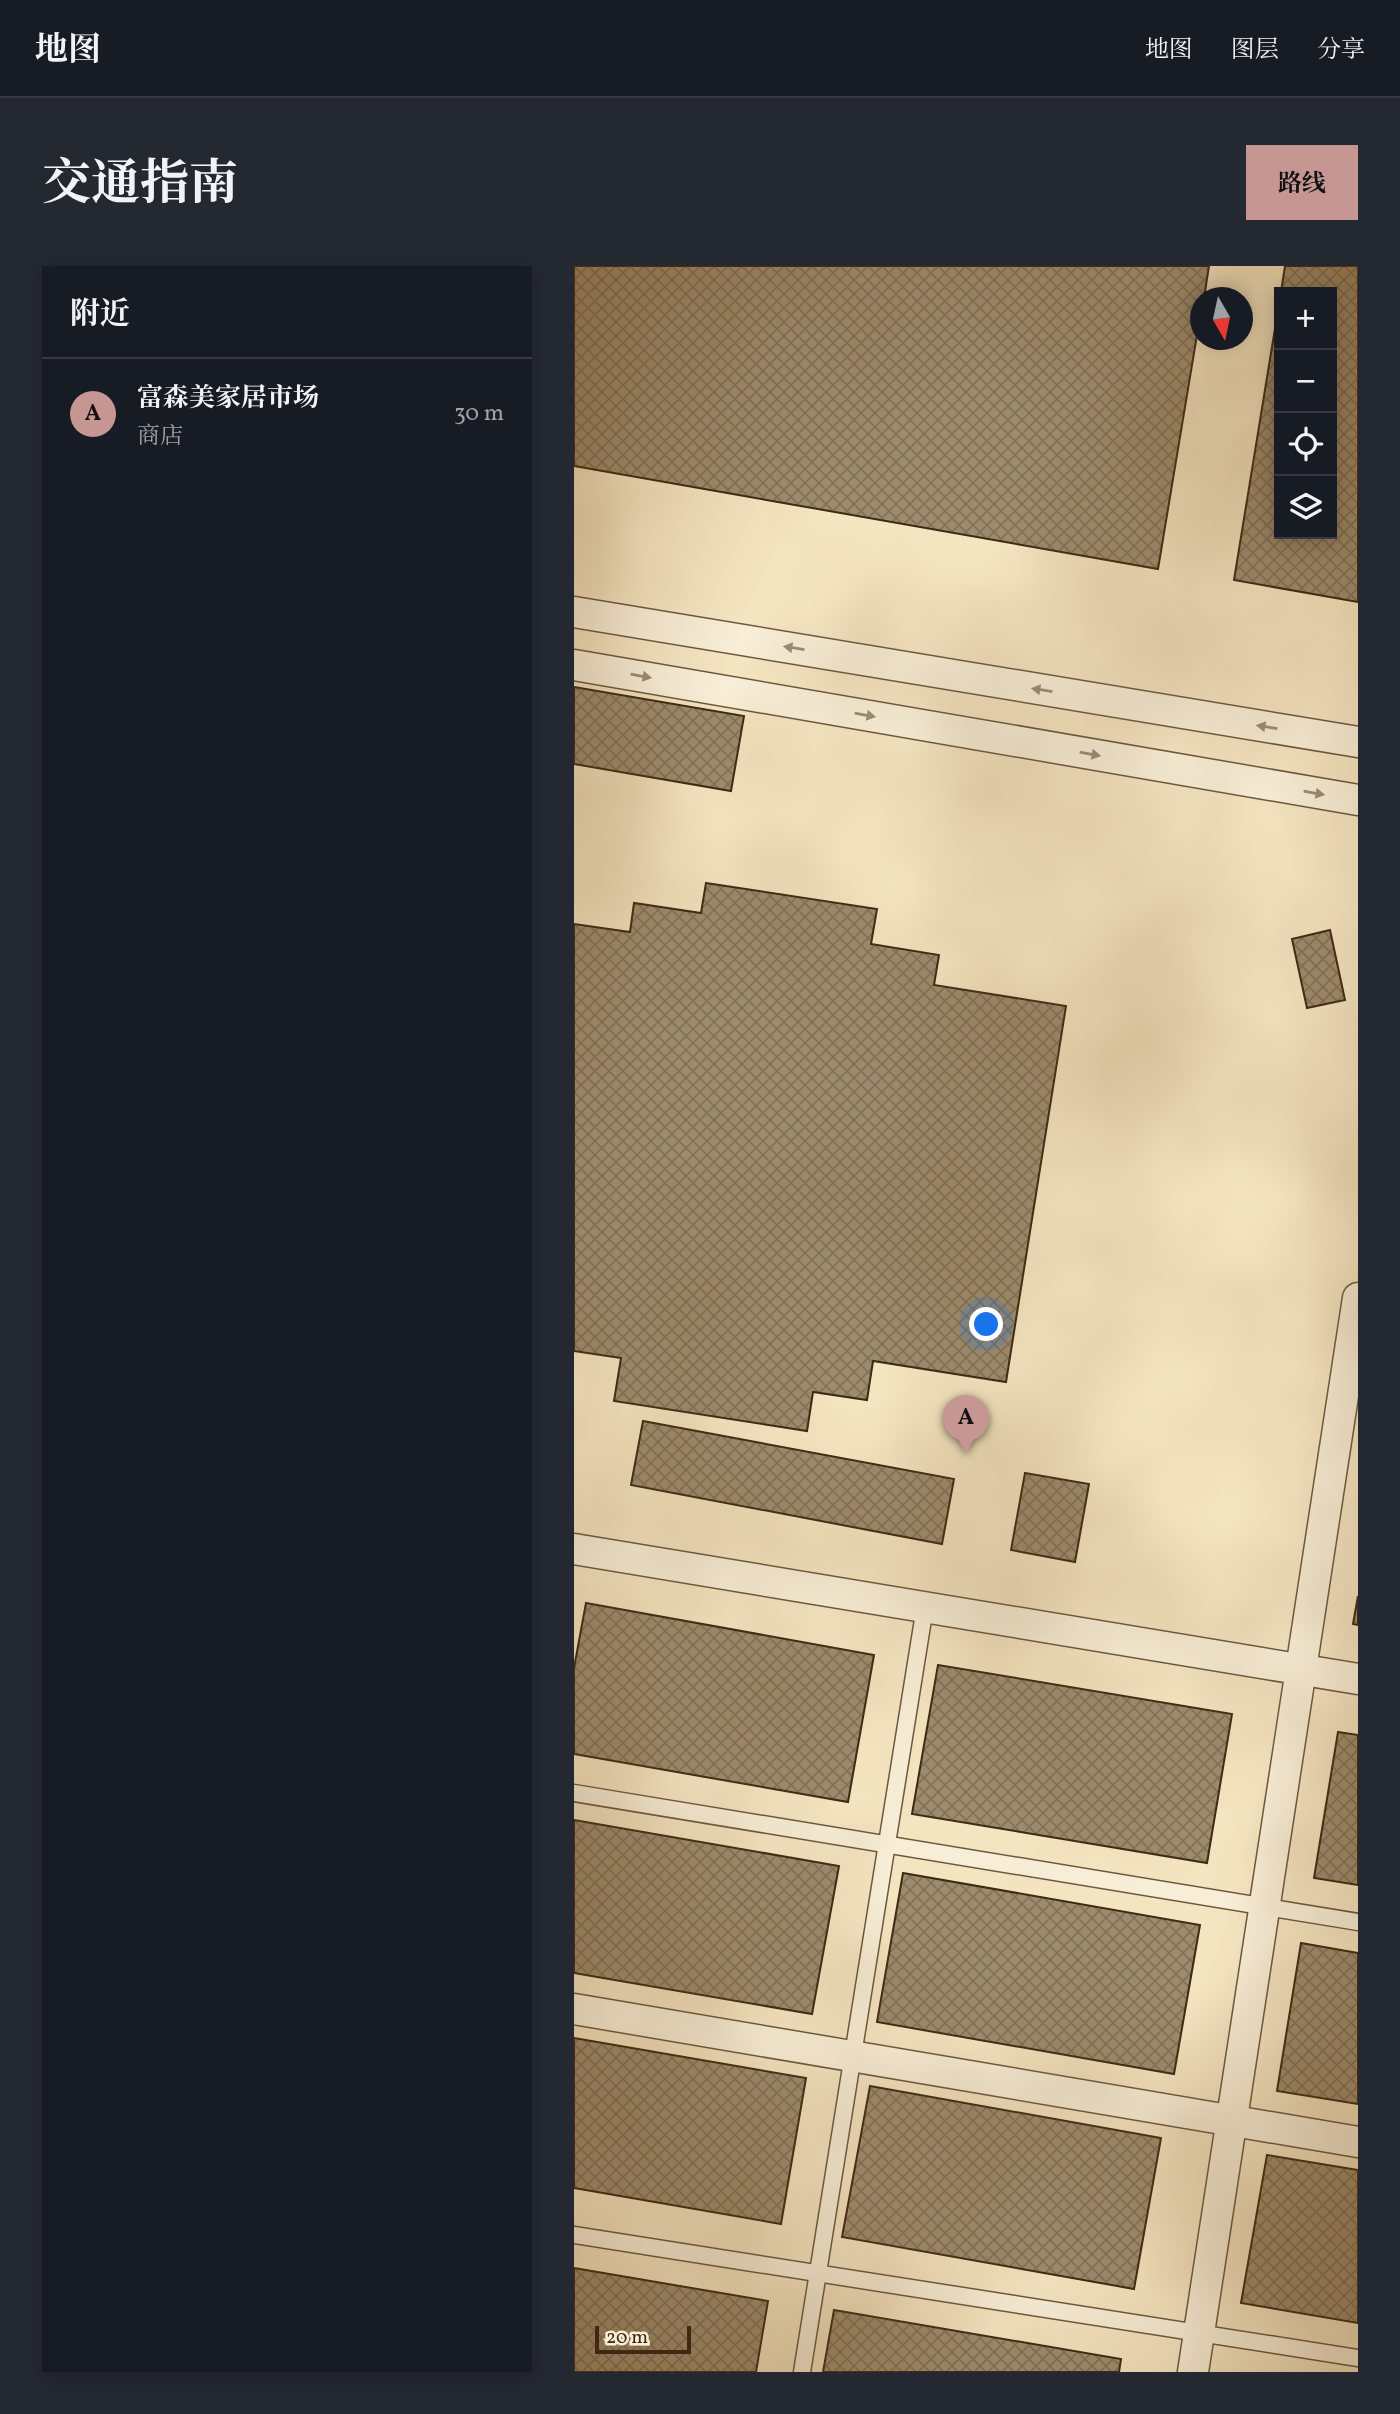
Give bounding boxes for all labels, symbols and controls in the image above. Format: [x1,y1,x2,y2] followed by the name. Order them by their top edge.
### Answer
[35,29,101,75] text: 地图
[1145,34,1193,68] text: 地图
[1231,34,1279,68] text: 图层
[1317,34,1365,68] text: 分享
[1246,145,1358,220] button: 路线
[42,152,238,221] text: 交通指南
[1190,287,1253,350] north arrow
[1274,287,1337,539] map controls
[1274,287,1337,350] button: +
[70,294,130,336] text: 附近
[1274,350,1337,413] button: −
[137,381,319,417] text: 富森美家居市场
[85,398,101,430] text: A
[454,398,504,430] text: 30 m
[1274,413,1337,476] button: locate
[137,421,183,453] text: 商店
[1274,476,1337,539] button: layers
[782,642,804,653] one-way arrow
[630,671,652,682] one-way arrow
[1031,684,1053,695] one-way arrow
[855,710,877,721] one-way arrow
[1255,721,1277,732] one-way arrow
[1079,749,1101,760] one-way arrow
[1303,788,1325,799] one-way arrow
[969,1307,1003,1341] your location
[943,1395,989,1453] pin: A
[595,2323,691,2355] scale bar
[606,2325,648,2351] text: 20 m

